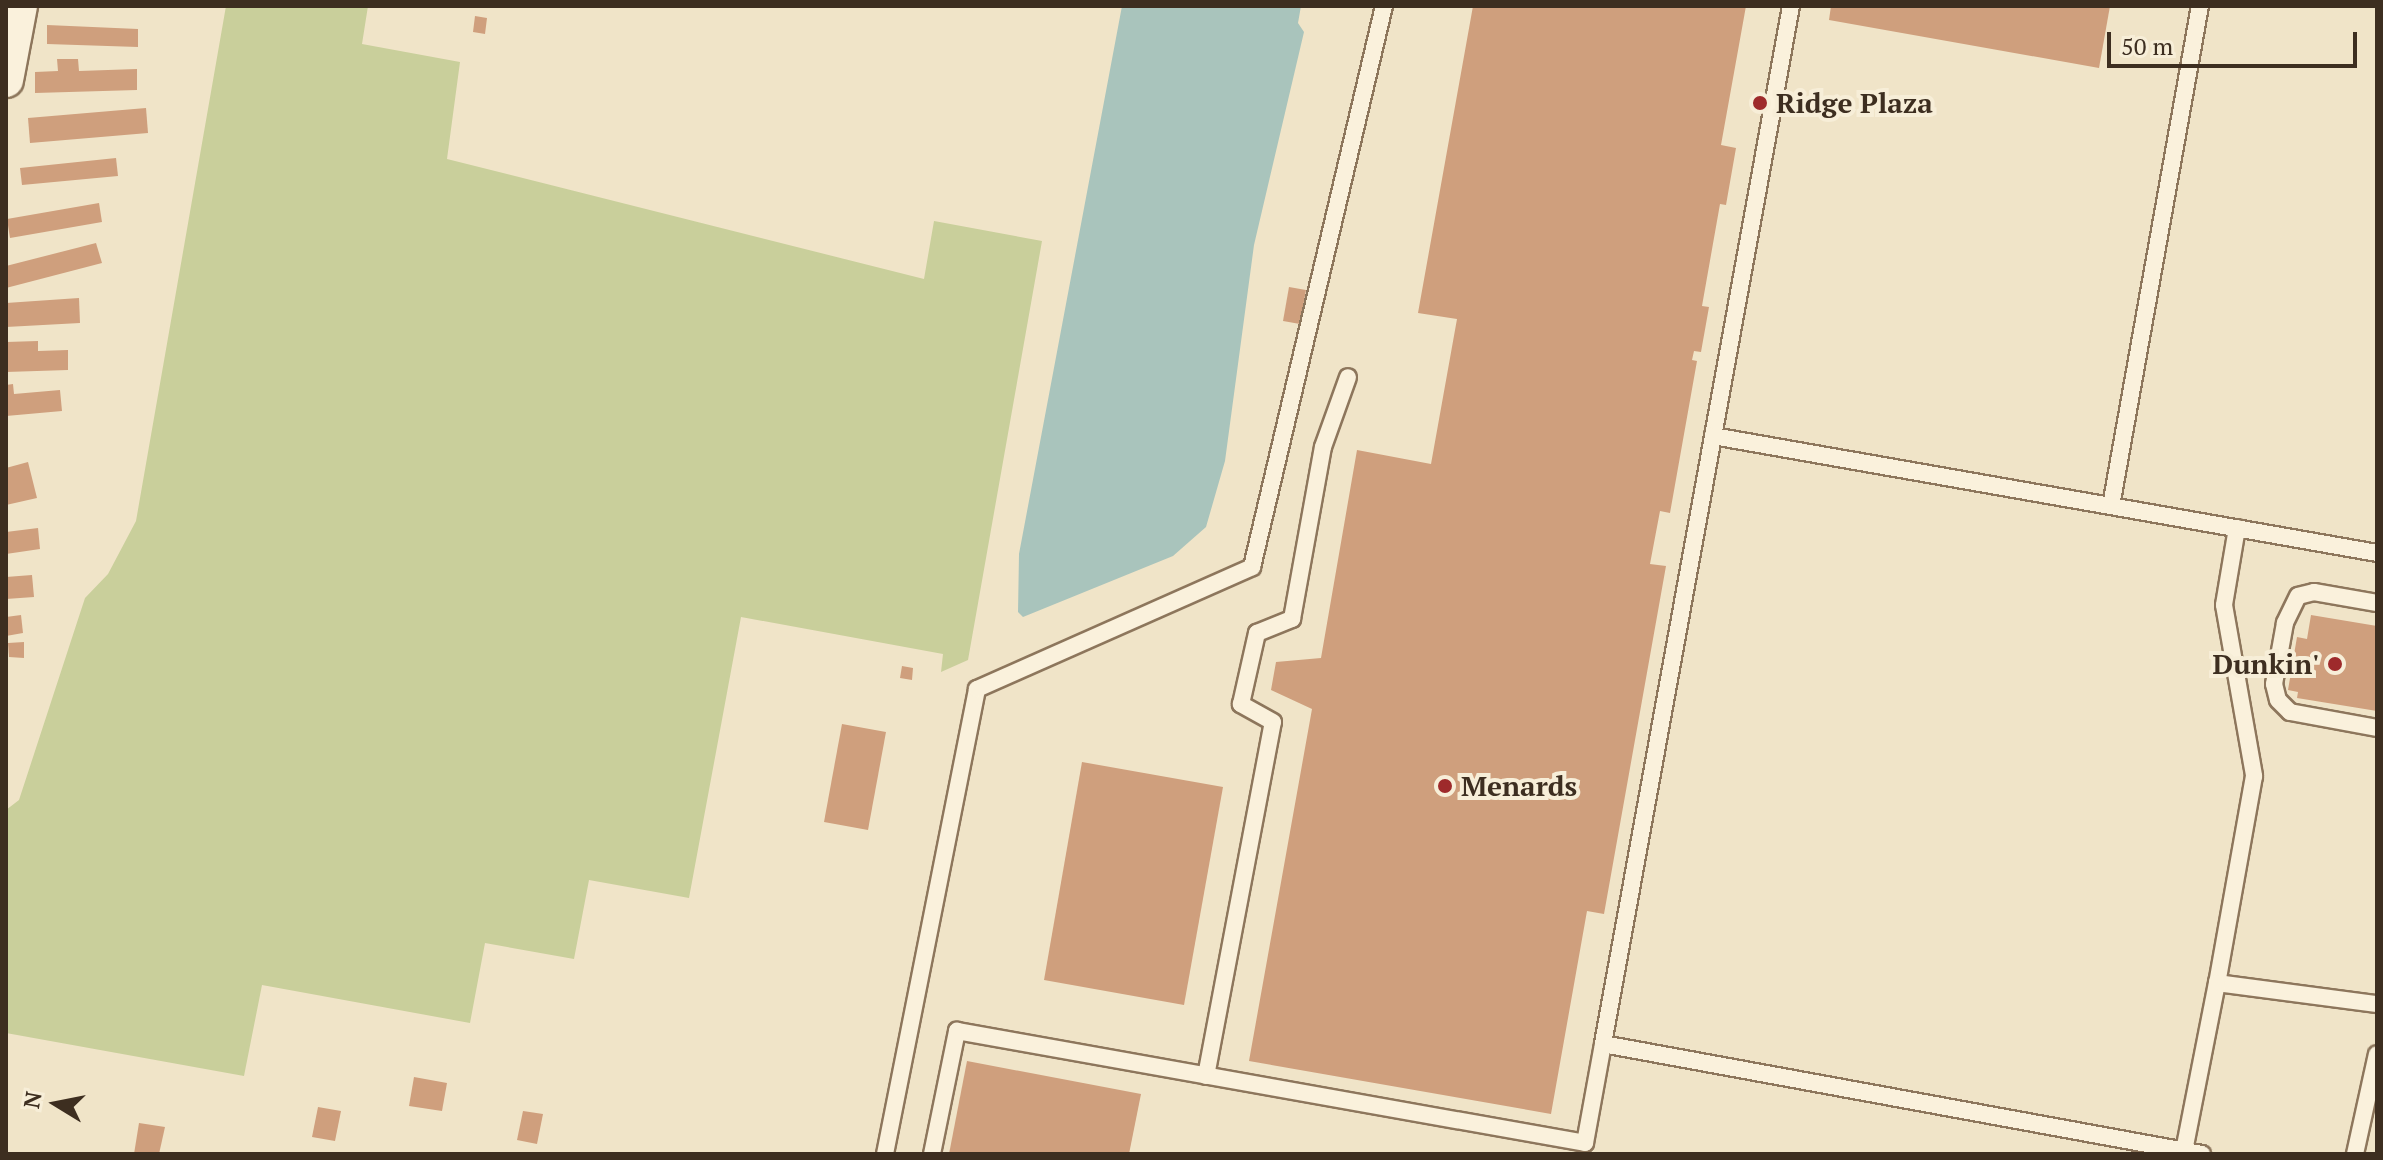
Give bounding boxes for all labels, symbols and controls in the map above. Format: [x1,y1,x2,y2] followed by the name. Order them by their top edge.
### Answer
[2111,16,2361,66] scale bar
[2121,30,2173,62] text: 50 m
[1776,86,1933,120] place label: Ridge Plaza
[1751,94,1769,112] marker: Ridge Plaza
[2213,647,2319,681] place label: Dunkin'
[2326,655,2344,673] marker: Dunkin'
[1461,769,1577,803] place label: Menards
[1436,777,1454,795] marker: Menards
[16,1064,96,1144] north arrow
[16,1089,48,1110] text: N

